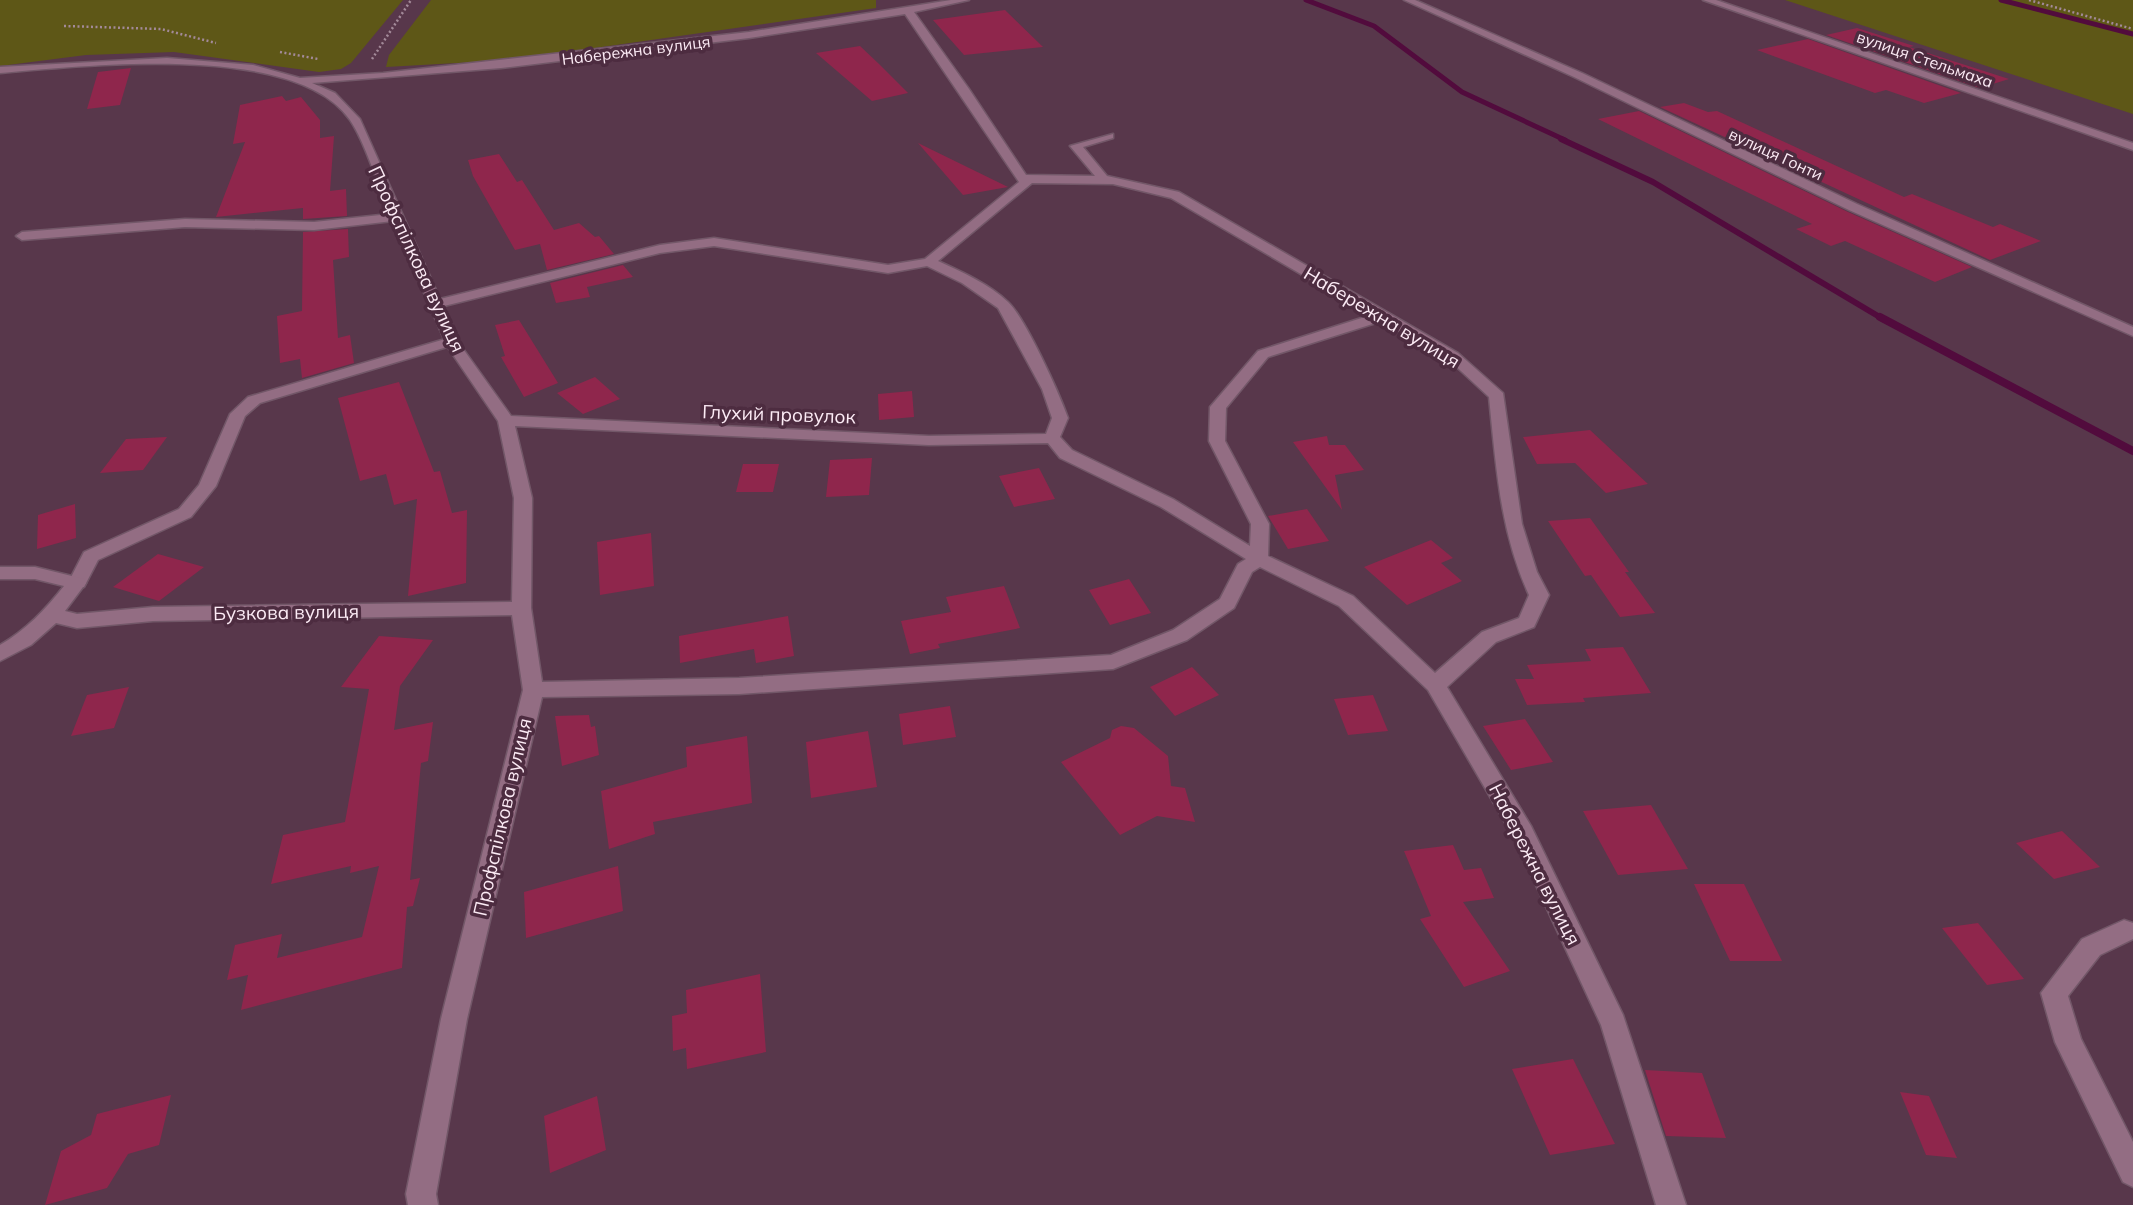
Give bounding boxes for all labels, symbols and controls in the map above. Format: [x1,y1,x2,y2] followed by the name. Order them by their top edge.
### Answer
[1854,26,1996,92] street label: вулиця Стельмаха
[560,31,712,69] street label: Набережна вулиця
[1726,124,1826,184] street label: вулиця Гонти
[363,162,471,356] street label: Профспілкова вулиця
[1300,261,1464,373] street label: Набережна вулиця
[702,399,857,429] street label: Глухий провулок
[213,599,359,625] street label: Бузкова вулиця
[468,716,536,918] street label: Профспілкова вулиця
[1484,779,1586,949] street label: Набережна вулиця

